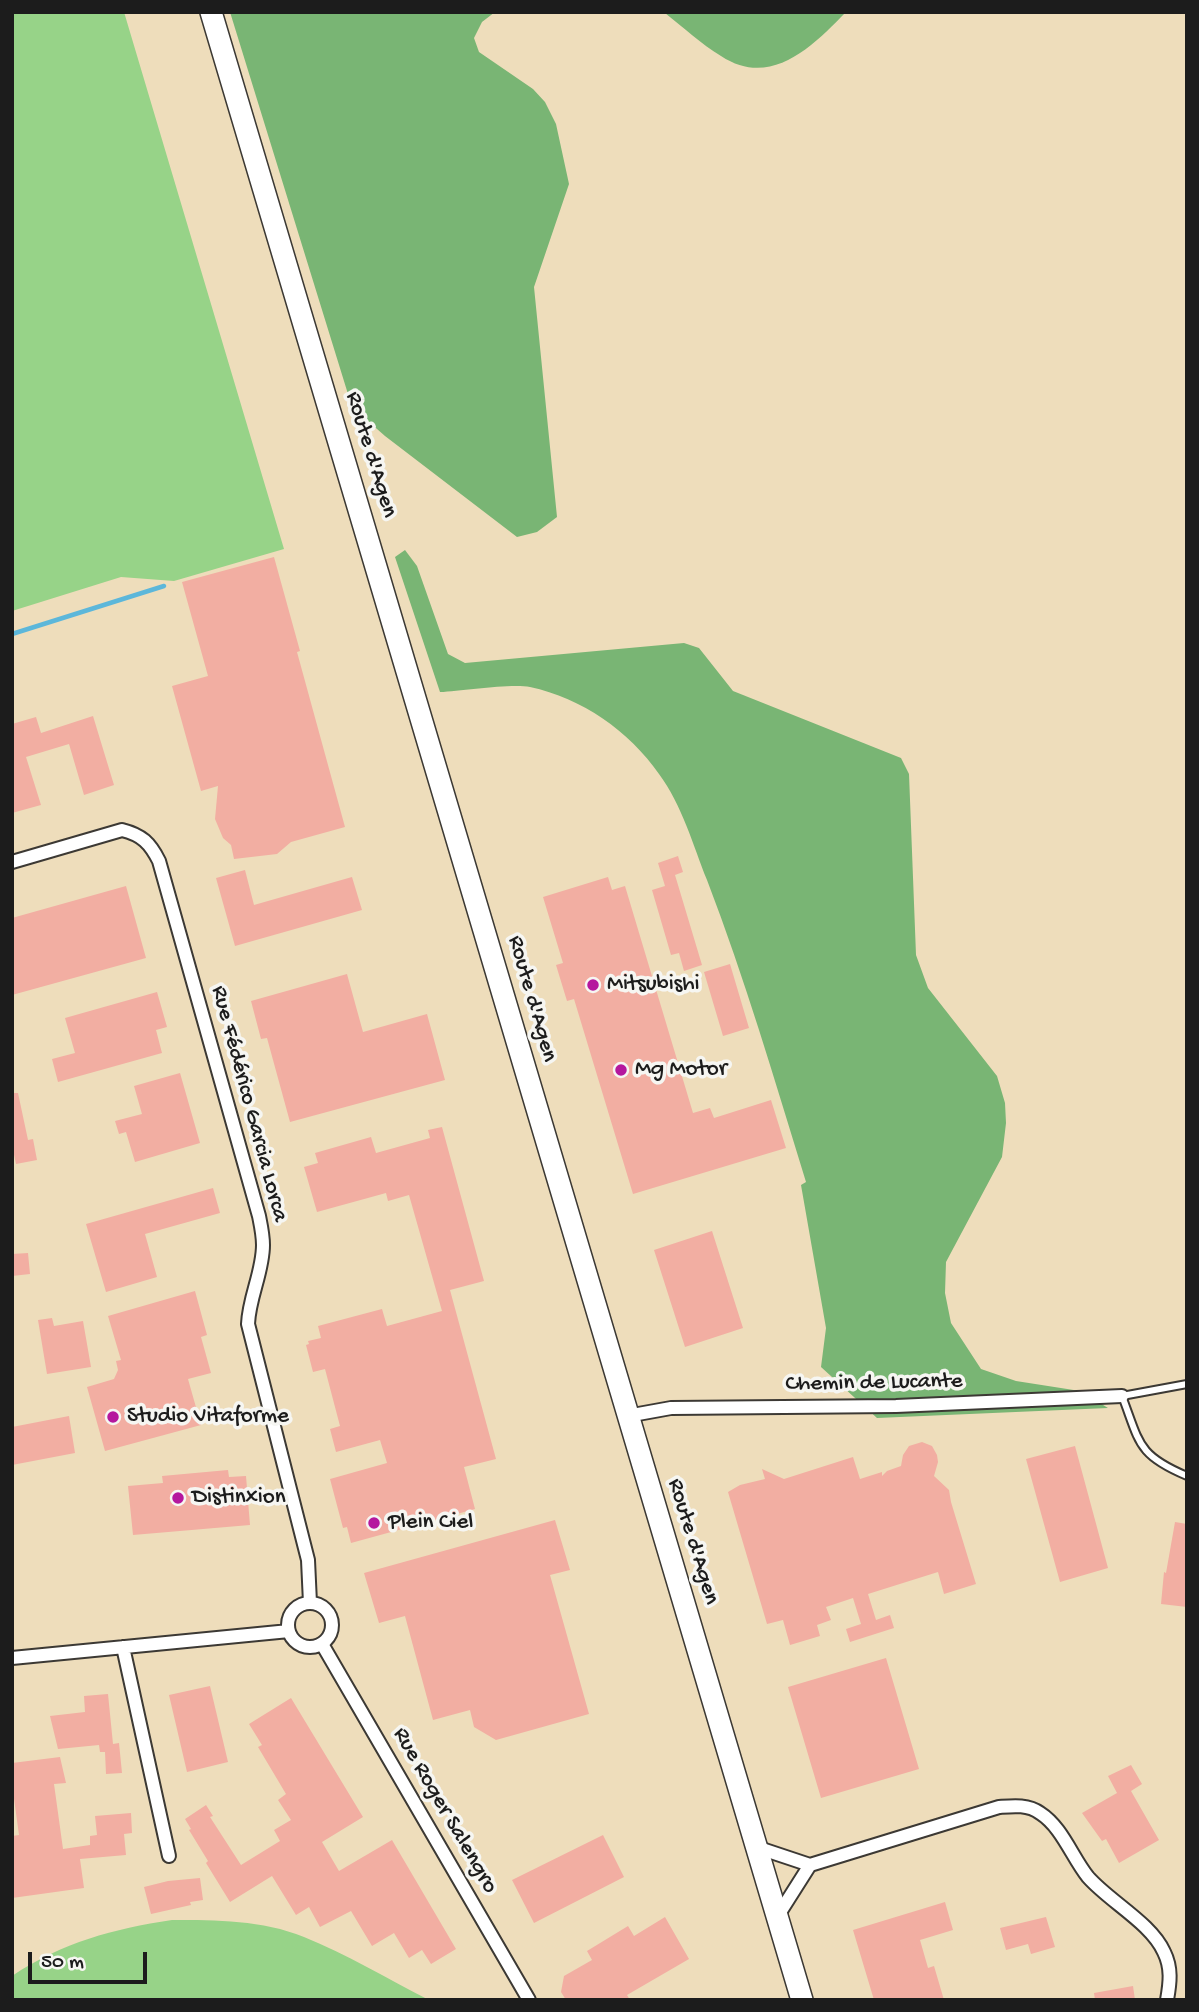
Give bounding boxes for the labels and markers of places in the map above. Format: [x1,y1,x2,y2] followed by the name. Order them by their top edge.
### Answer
[607,971,700,999] place label: Mitsubishi
[585,977,601,993] marker: Mitsubishi
[635,1056,727,1084] place label: Mg Motor
[613,1062,629,1078] marker: Mg Motor
[127,1403,289,1431] place label: Studio Vitaforme
[105,1409,121,1425] marker: Studio Vitaforme
[192,1484,286,1512] place label: Distinxion
[170,1490,186,1506] marker: Distinxion
[388,1509,473,1537] place label: Plein Ciel
[366,1515,382,1531] marker: Plein Ciel

